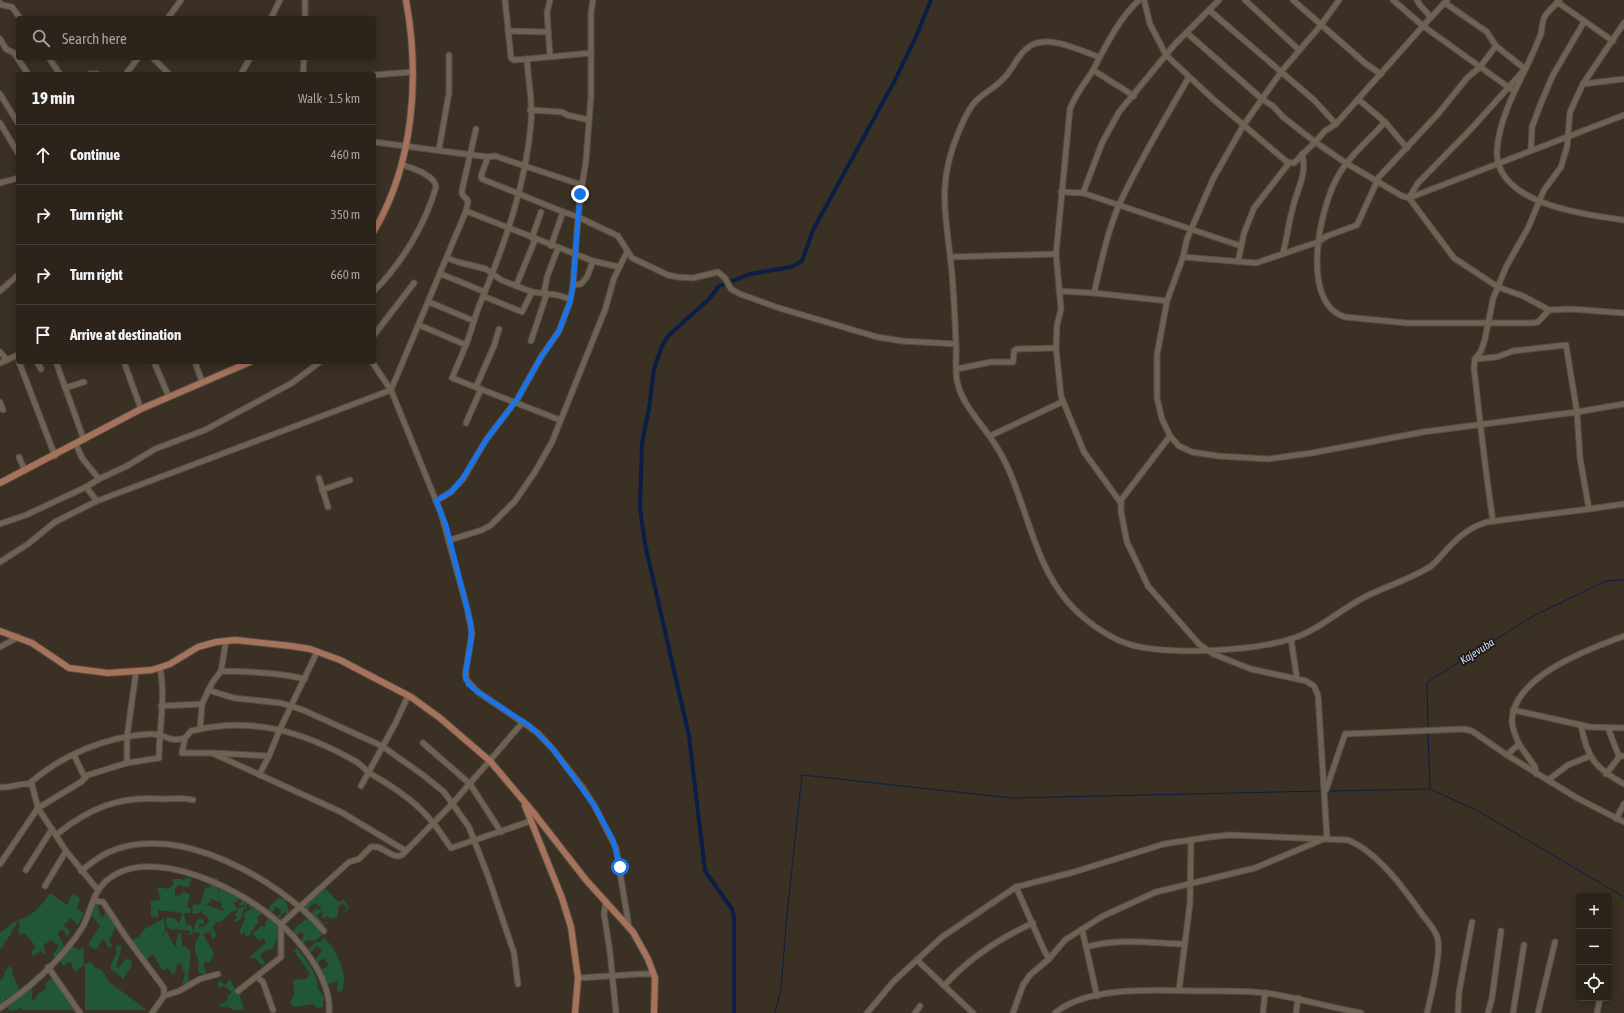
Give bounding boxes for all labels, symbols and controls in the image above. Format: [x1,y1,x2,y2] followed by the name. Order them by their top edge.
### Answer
[16,16,376,60] search box
[30,27,52,49] icon: search
[62,30,127,47] text: Search here
[32,88,75,108] text: 19 min
[298,91,360,106] text: Walk · 1.5 km
[32,144,54,166] icon: ahead
[70,146,120,163] text: Continue
[331,147,360,162] text: 460 m
[571,185,589,203] route end
[32,204,54,226] icon: right
[70,206,123,223] text: Turn right
[331,207,360,222] text: 350 m
[32,264,54,286] icon: right
[70,266,123,283] text: Turn right
[331,267,360,282] text: 660 m
[32,324,54,346] icon: arrive
[70,326,181,343] text: Arrive at destination
[1458,636,1496,666] water label: Kajevuba
[611,858,629,876] route start
[1576,893,1612,1001] map controls
[1576,893,1612,929] button: +
[1576,929,1612,965] button: −
[1576,965,1612,1001] button: locate

